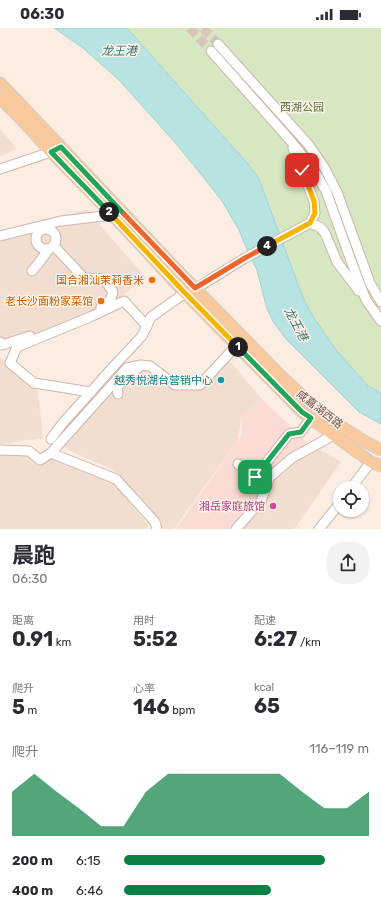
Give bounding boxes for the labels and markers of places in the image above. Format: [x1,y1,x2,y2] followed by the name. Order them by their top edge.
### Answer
[285,153,319,187] pin
[99,202,119,222] pin: 2
[257,236,277,256] pin: 4
[56,274,144,287] place label: 国合湘汕茉莉香米
[147,275,157,285] marker: 国合湘汕茉莉香米
[5,295,93,308] place label: 老长沙面粉家菜馆
[96,296,106,306] marker: 老长沙面粉家菜馆
[228,337,248,357] pin: 1
[114,374,213,387] place label: 越秀悦湖台营销中心
[216,375,226,385] marker: 越秀悦湖台营销中心
[238,460,272,494] pin
[199,500,265,513] place label: 湘岳家庭旅馆
[268,501,278,511] marker: 湘岳家庭旅馆

